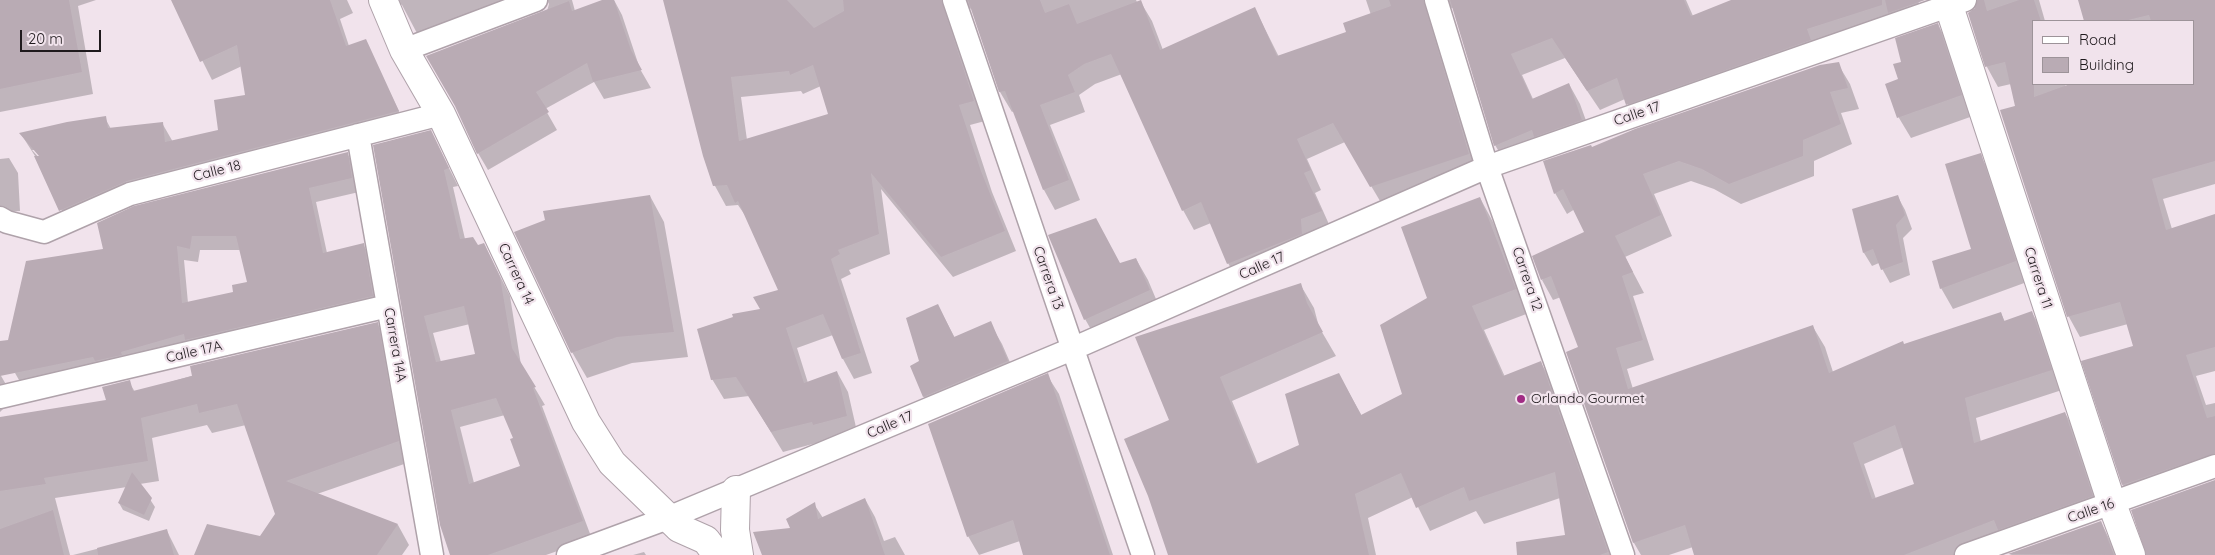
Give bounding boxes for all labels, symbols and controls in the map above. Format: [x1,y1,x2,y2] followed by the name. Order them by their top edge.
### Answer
[22,20,104,52] scale bar
[2032,20,2195,85] legend
[28,29,63,48] text: 20 m
[2079,30,2116,49] text: Road
[2079,55,2134,74] text: Building
[1612,98,1662,130] street label: Calle 17
[191,157,243,185] street label: Calle 18
[494,241,538,307] street label: Carrera 14
[1029,244,1067,312] street label: Carrera 13
[1508,245,1546,313] street label: Carrera 12
[2020,245,2056,311] street label: Carrera 11
[1237,249,1287,283] street label: Calle 17
[380,307,410,383] street label: Carrera 14A
[164,337,224,367] street label: Calle 17A
[1531,391,1645,407] place label: Orlando Gourmet
[1515,393,1527,405] marker: Orlando Gourmet
[865,408,915,442] street label: Calle 17
[2065,495,2117,527] street label: Calle 16

